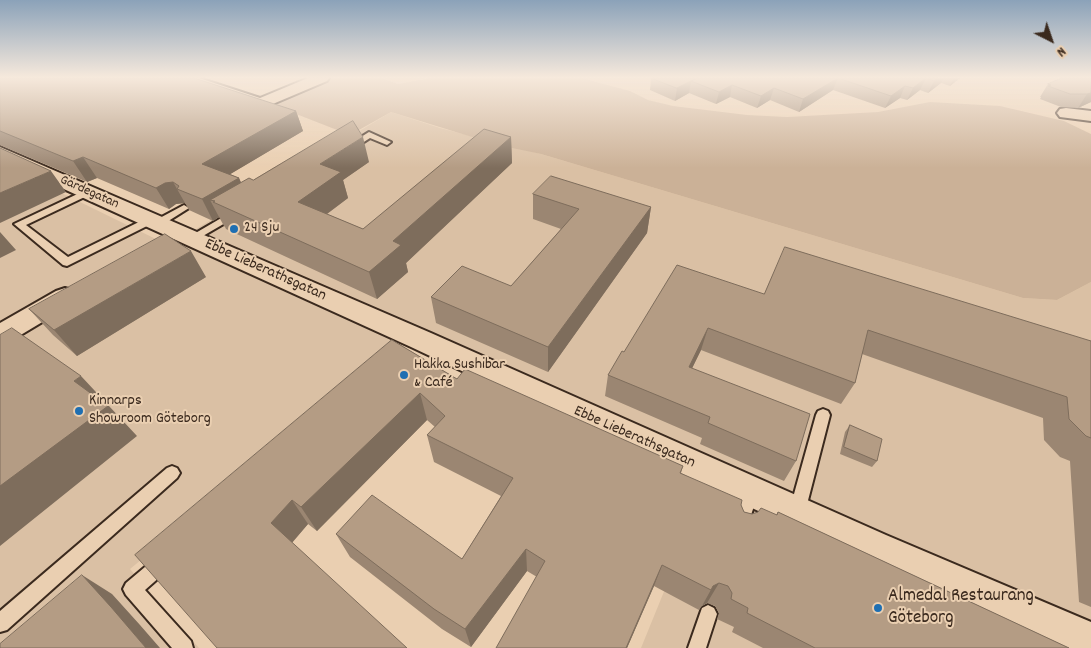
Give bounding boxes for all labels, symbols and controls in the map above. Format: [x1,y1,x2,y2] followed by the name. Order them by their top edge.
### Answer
[1026,15,1076,65] north arrow
[1052,41,1070,61] text: N
[57,173,121,213] street label: Gärdegatan
[244,219,279,239] place label: 24 Sju
[228,223,240,235] marker: 24 Sju
[201,236,329,306] street label: Ebbe Lieberathsgatan
[414,356,505,394] place label: Hakka Sushibar & Café
[398,369,410,381] marker: Hakka Sushibar & Café
[89,392,211,430] place label: Kinnarps Showroom Göteborg
[570,403,698,473] street label: Ebbe Lieberathsgatan
[73,405,85,417] marker: Kinnarps Showroom Göteborg
[888,586,1034,630] place label: Almedal Restaurang Göteborg
[872,602,884,614] marker: Almedal Restaurang Göteborg

